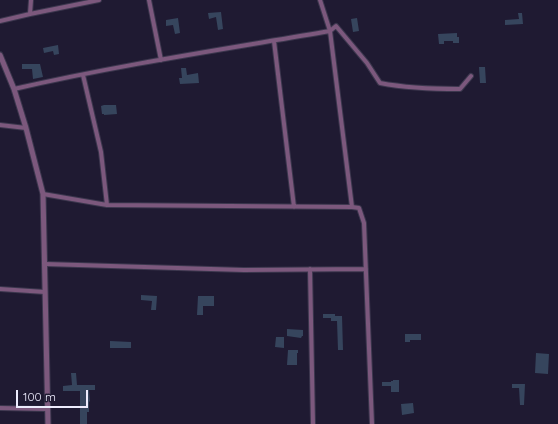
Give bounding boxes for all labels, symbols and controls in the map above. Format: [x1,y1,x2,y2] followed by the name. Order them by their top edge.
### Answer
[18,382,90,408] scale bar
[23,389,56,404] text: 100 m

